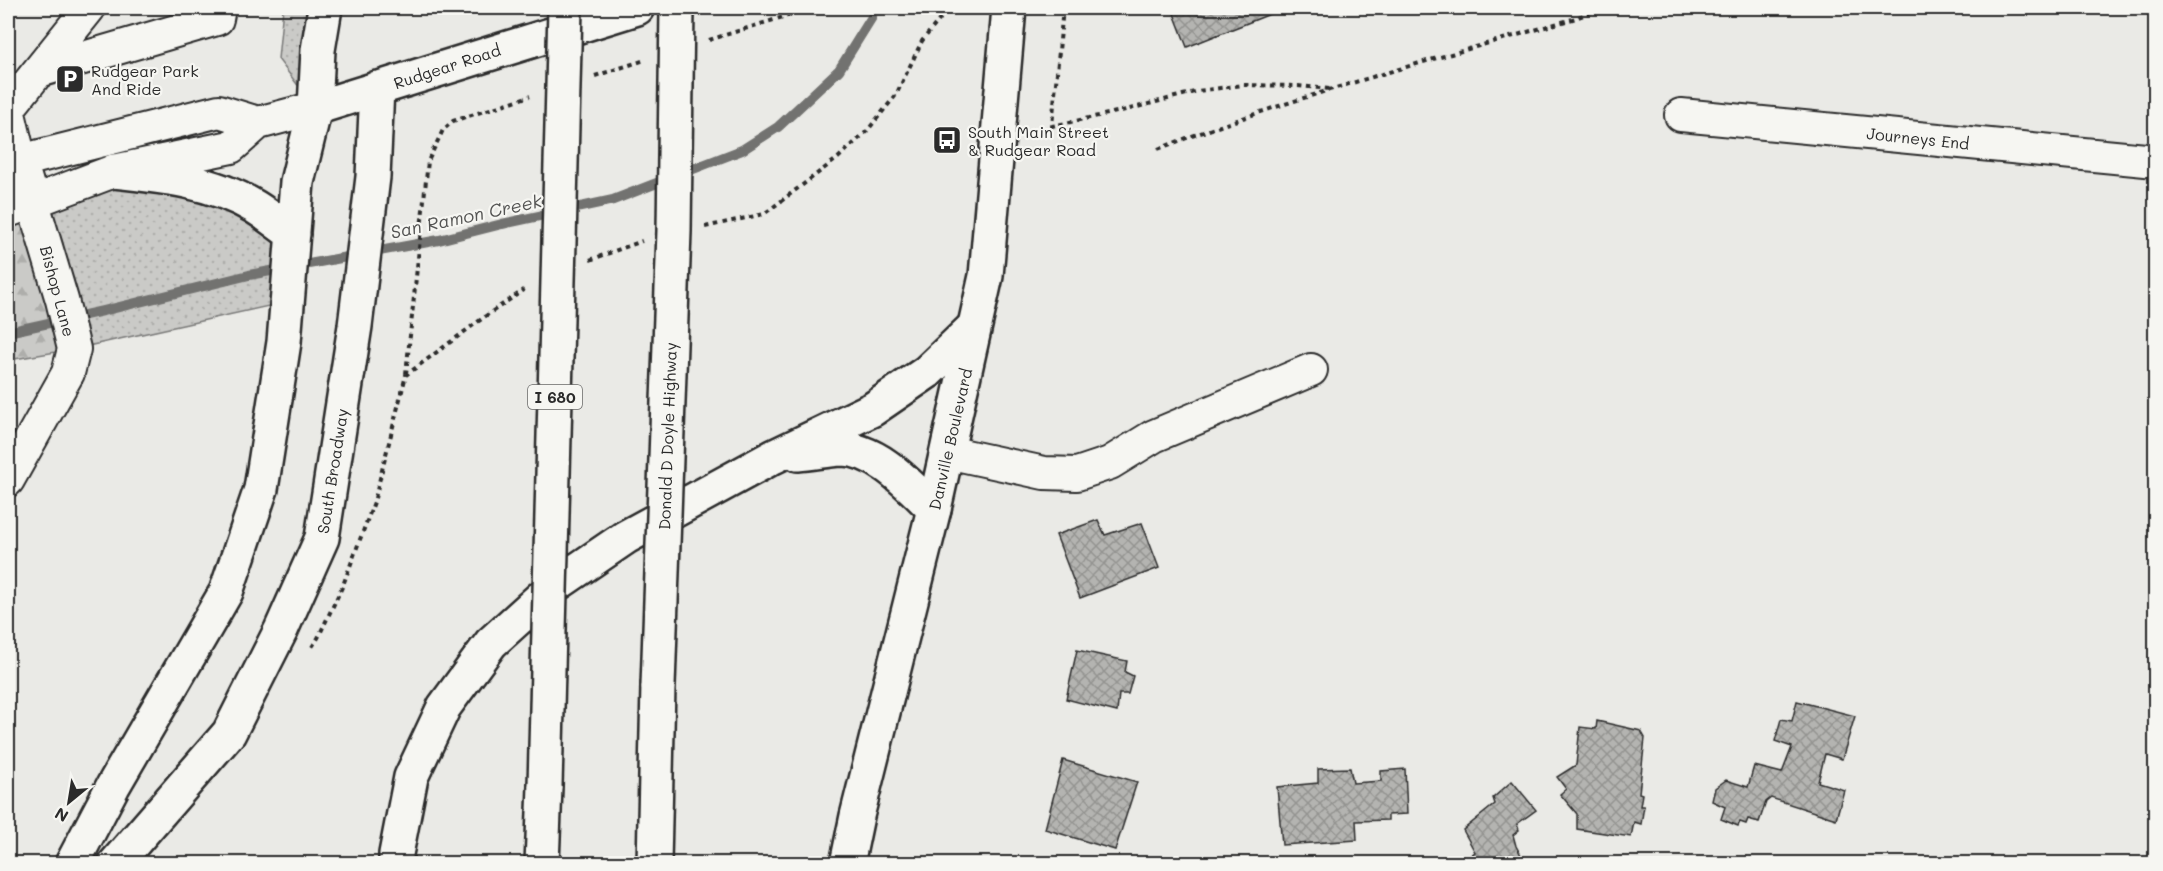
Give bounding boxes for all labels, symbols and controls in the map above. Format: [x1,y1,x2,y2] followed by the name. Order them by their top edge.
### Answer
[391,39,503,93] street label: Rudgear Road
[91,60,199,99] place label: Rudgear Park And Ride
[54,63,86,95] parking icon: Rudgear Park And Ride
[968,121,1109,160] place label: South Main Street & Rudgear Road
[1866,122,1970,154] street label: Journeys End
[931,124,963,156] bus stop icon: South Main Street & Rudgear Road
[388,188,544,244] water label: San Ramon Creek
[36,243,80,339] street label: Bishop Lane
[653,342,681,530] street label: Donald D Doyle Highway
[923,366,977,512] street label: Danville Boulevard
[528,385,582,409] road number: I 680
[312,407,352,535] street label: South Broadway
[39,772,99,832] north arrow
[51,803,72,828] text: N

